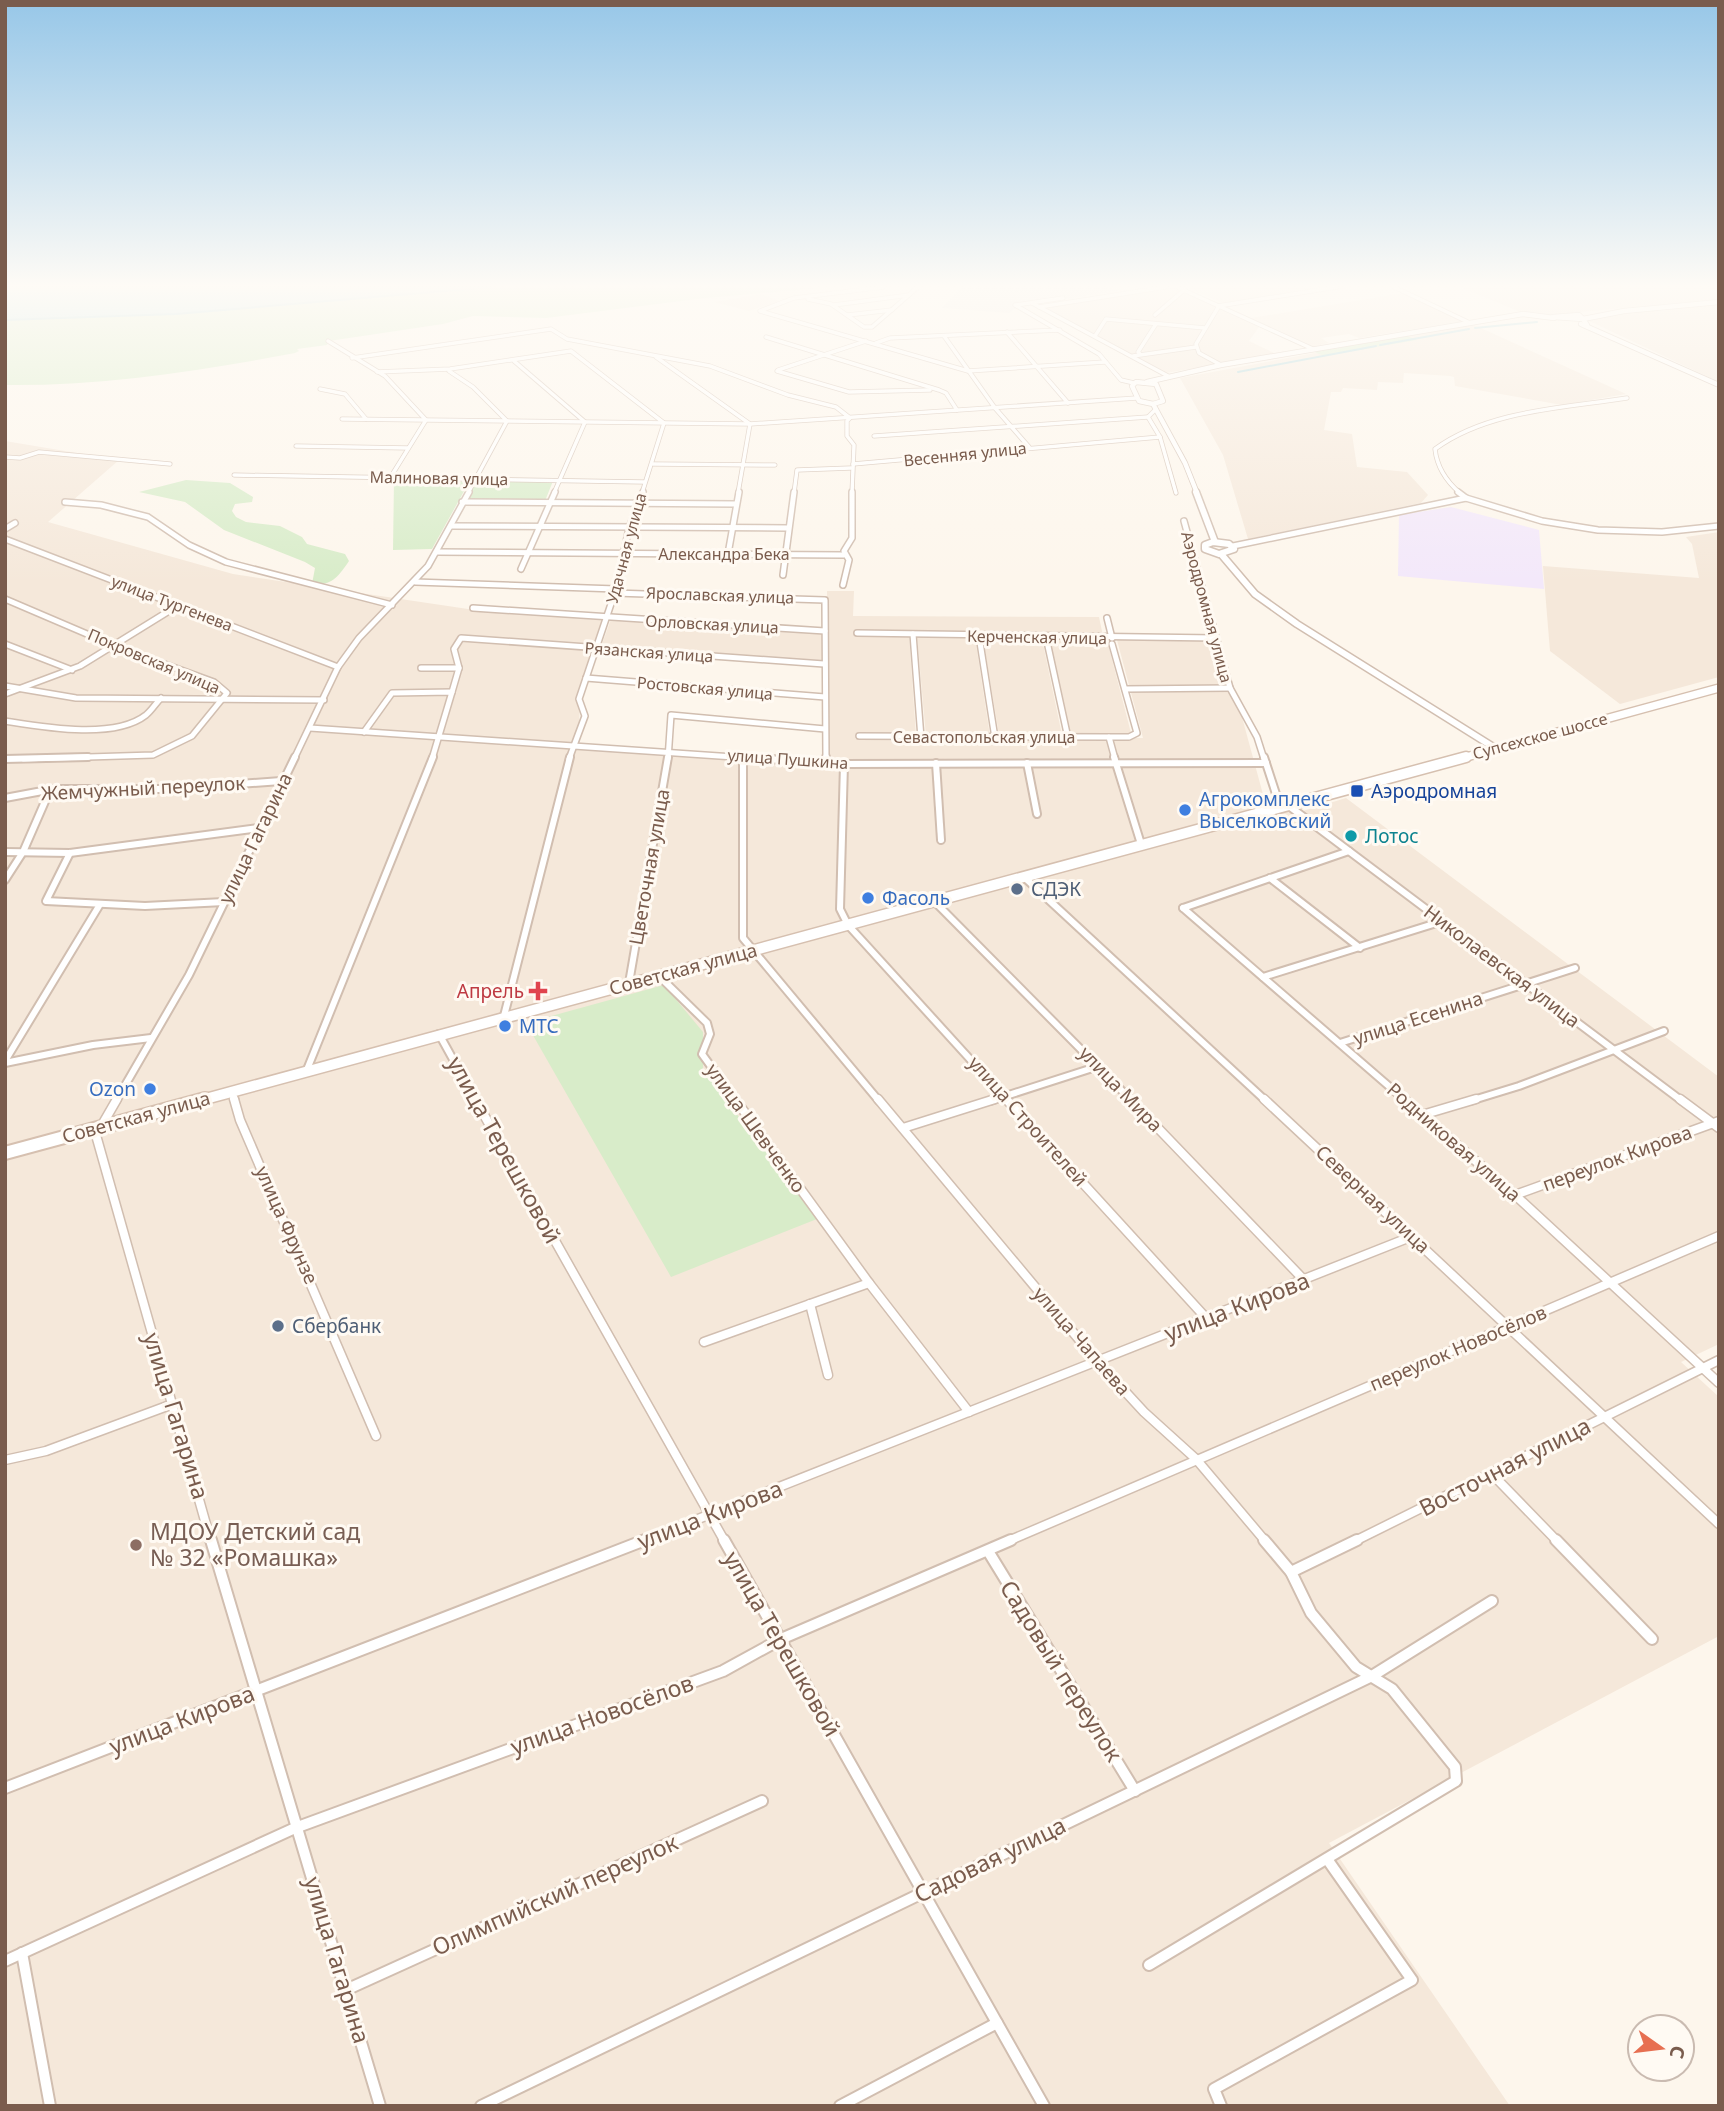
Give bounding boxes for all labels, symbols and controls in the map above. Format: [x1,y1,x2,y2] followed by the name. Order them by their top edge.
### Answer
[902,437,1028,471] street label: Весенняя улица
[369,466,509,490] street label: Малиновая улица
[601,490,651,606] street label: Удачная улица
[1176,529,1238,685] street label: Аэродромная улица
[658,543,790,565] street label: Александра Бека
[108,570,236,636] street label: улица Тургенева
[645,581,795,609] street label: Ярославская улица
[645,610,779,638] street label: Орловская улица
[84,623,224,699] street label: Покровская улица
[967,625,1107,649] street label: Керченская улица
[584,637,714,667] street label: Рязанская улица
[636,671,774,705] street label: Ростовская улица
[1470,707,1610,765] street label: Супсехское шоссе
[893,726,1075,748] street label: Севастопольская улица
[727,744,849,774] street label: улица Пушкина
[212,768,298,908] street label: улица Гагарина
[40,770,246,806] street label: Жемчужный переулок
[1371,778,1497,804] place label: Аэродромная
[1349,783,1365,799] marker: Аэродромная
[1199,786,1331,834] place label: Агрокомплекс Выселковский
[622,787,676,947] street label: Цветочная улица
[1177,802,1193,818] marker: Агрокомплекс Выселковский
[1365,823,1419,849] place label: Лотос
[1343,828,1359,844] marker: Лотос
[1031,876,1081,902] place label: СДЭК
[1009,881,1025,897] marker: СДЭК
[882,885,950,911] place label: Фасоль
[860,890,876,906] marker: Фасоль
[1419,899,1585,1033] street label: Николаевская улица
[606,937,760,1001] street label: Советская улица
[457,978,524,1004] place label: Апрель
[530,983,546,999] marker: Апрель
[1350,985,1486,1051] street label: улица Есенина
[519,1013,559,1039] place label: МТС
[497,1018,513,1034] marker: МТС
[1073,1040,1169,1138] street label: улица Мира
[440,1050,570,1249] street label: улица Терешковой
[962,1050,1094,1192] street label: улица Строителей
[700,1058,812,1198] street label: улица Шевченко
[89,1076,136,1102] place label: Ozon
[1382,1077,1526,1207] street label: Родниковая улица
[142,1081,158,1097] marker: Ozon
[59,1085,213,1149] street label: Советская улица
[1539,1119,1695,1197] street label: переулок Кирова
[1310,1139,1436,1259] street label: Северная улица
[249,1162,325,1288] street label: улица Фрунзе
[1159,1264,1314,1348] street label: улица Кирова
[1028,1281,1136,1401] street label: улица Чапаева
[1366,1299,1550,1397] street label: переулок Новосёлов
[292,1313,381,1339] place label: Сбербанк
[270,1318,286,1334] marker: Сбербанк
[136,1328,218,1503] street label: улица Гагарина
[1413,1409,1596,1523] street label: Восточная улица
[632,1472,787,1556] street label: улица Кирова
[150,1515,360,1573] place label: МДОУ Детский сад № 32 «Ромашка»
[128,1537,144,1553] marker: МДОУ Детский сад № 32 «Ромашка»
[717,1545,849,1742] street label: улица Терешковой
[993,1574,1131,1768] street label: Садовый переулок
[506,1666,698,1762] street label: улица Новосёлов
[104,1677,259,1761] street label: улица Кирова
[908,1808,1071,1910] street label: Садовая улица
[427,1825,683,1963] street label: Олимпийский переулок
[297,1872,379,2047] street label: улица Гагарина
[1626,2013,1696,2083] north arrow
[1663,2043,1692,2061] text: С

